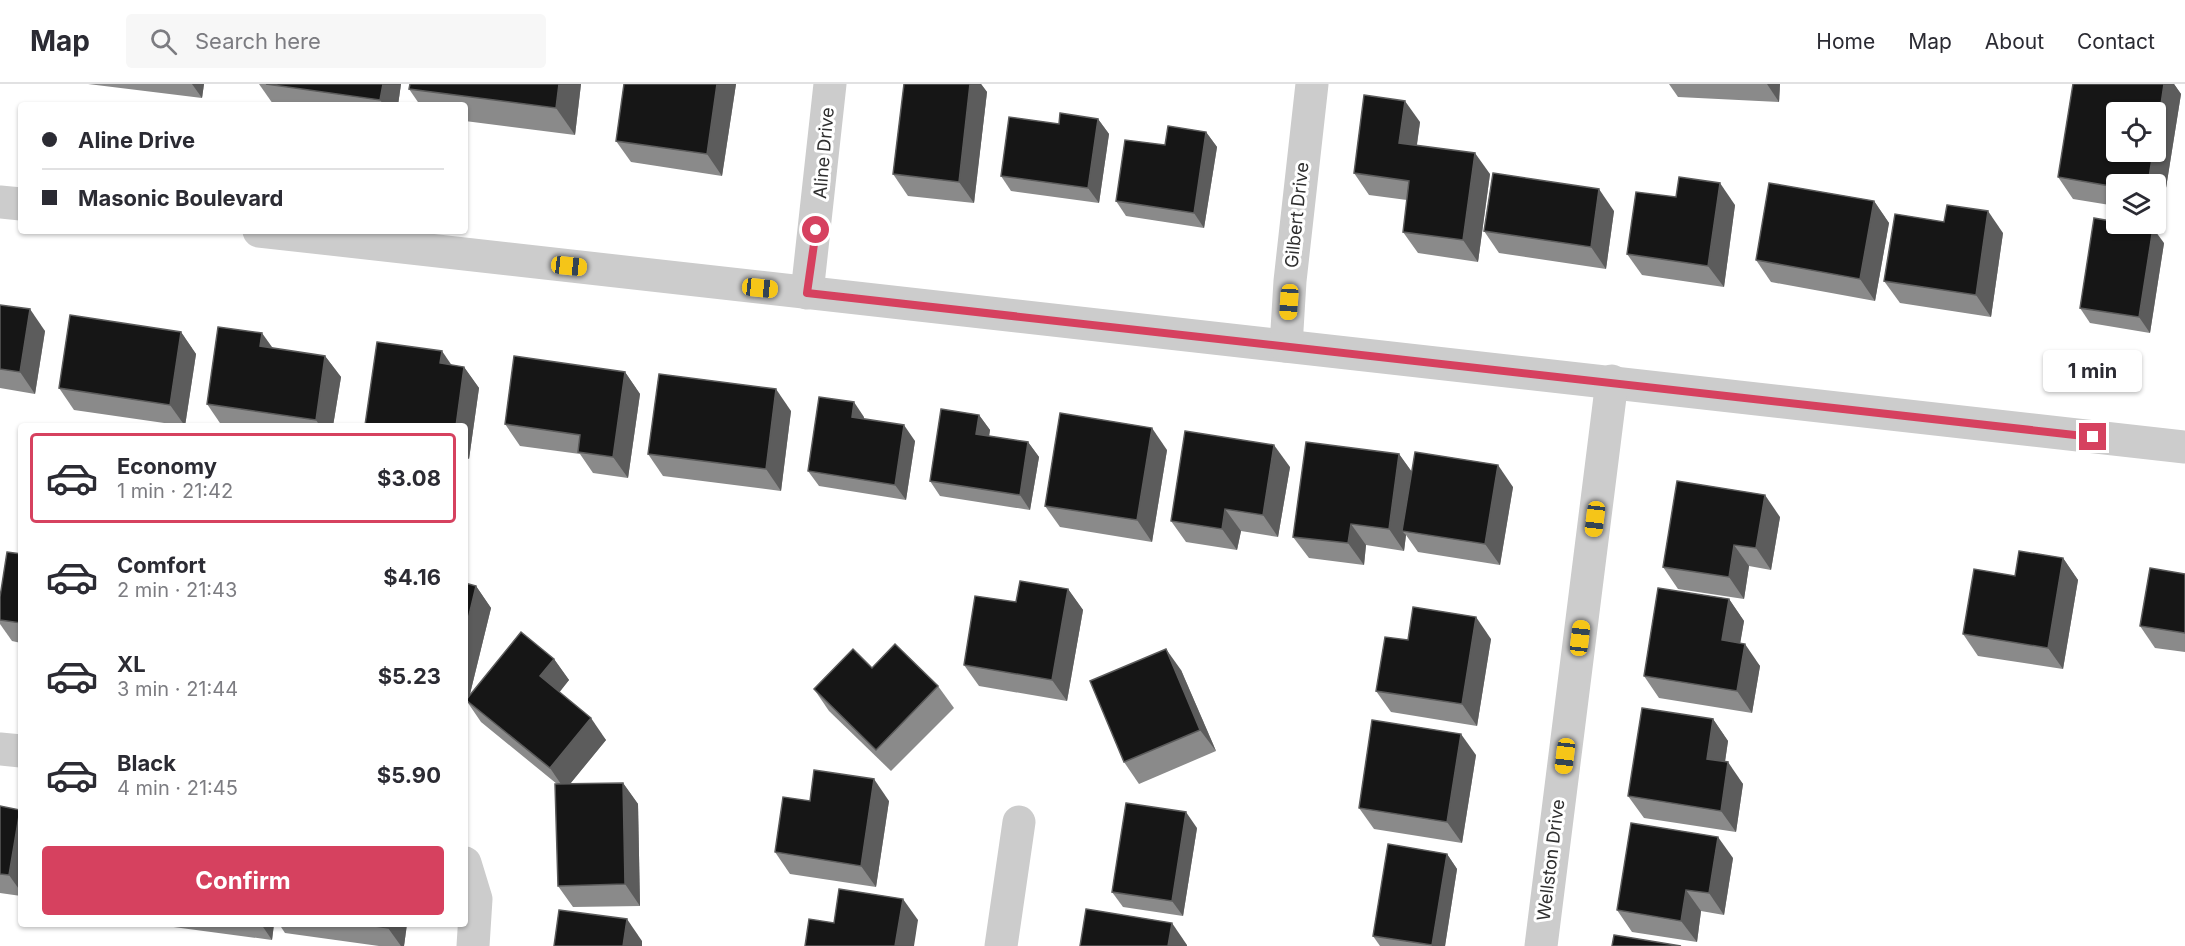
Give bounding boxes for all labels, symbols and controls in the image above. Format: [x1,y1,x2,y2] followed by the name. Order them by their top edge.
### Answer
[126,14,546,68] search box
[30,24,90,58] text: Map
[147,25,180,58] icon: search
[195,28,321,54] text: Search here
[1816,29,1875,54] text: Home
[1908,29,1952,54] text: Map
[1985,29,2044,54] text: About
[2077,29,2155,54] text: Contact
[2106,102,2166,234] map controls
[2106,102,2166,162] button: locate
[809,106,838,200] street label: Aline Drive
[78,127,195,153] text: Aline Drive
[1281,161,1313,269] street label: Gilbert Drive
[2106,174,2166,234] button: layers
[78,185,283,211] text: Masonic Boulevard
[802,216,829,243] route start
[550,255,588,277] car
[741,277,779,299] car
[1279,283,1299,321] car
[2044,350,2142,392] callout: 1 min
[2068,359,2117,383] text: 1 min
[2079,423,2106,450] route end
[45,451,99,505] icon: car
[117,453,217,479] text: Economy
[377,465,441,491] text: $3.08
[117,479,233,503] text: 1 min · 21:42
[1584,500,1606,538] car
[45,550,99,604] icon: car
[117,552,206,578] text: Comfort
[383,564,441,590] text: $4.16
[117,578,237,602] text: 2 min · 21:43
[1569,619,1591,657] car
[45,649,99,703] icon: car
[117,651,146,677] text: XL
[378,663,441,689] text: $5.23
[117,677,238,701] text: 3 min · 21:44
[1554,737,1576,775] car
[45,748,99,802] icon: car
[117,750,176,776] text: Black
[377,762,441,788] text: $5.90
[117,776,238,800] text: 4 min · 21:45
[1533,798,1568,922] street label: Wellston Drive
[42,846,444,915] button: Confirm

